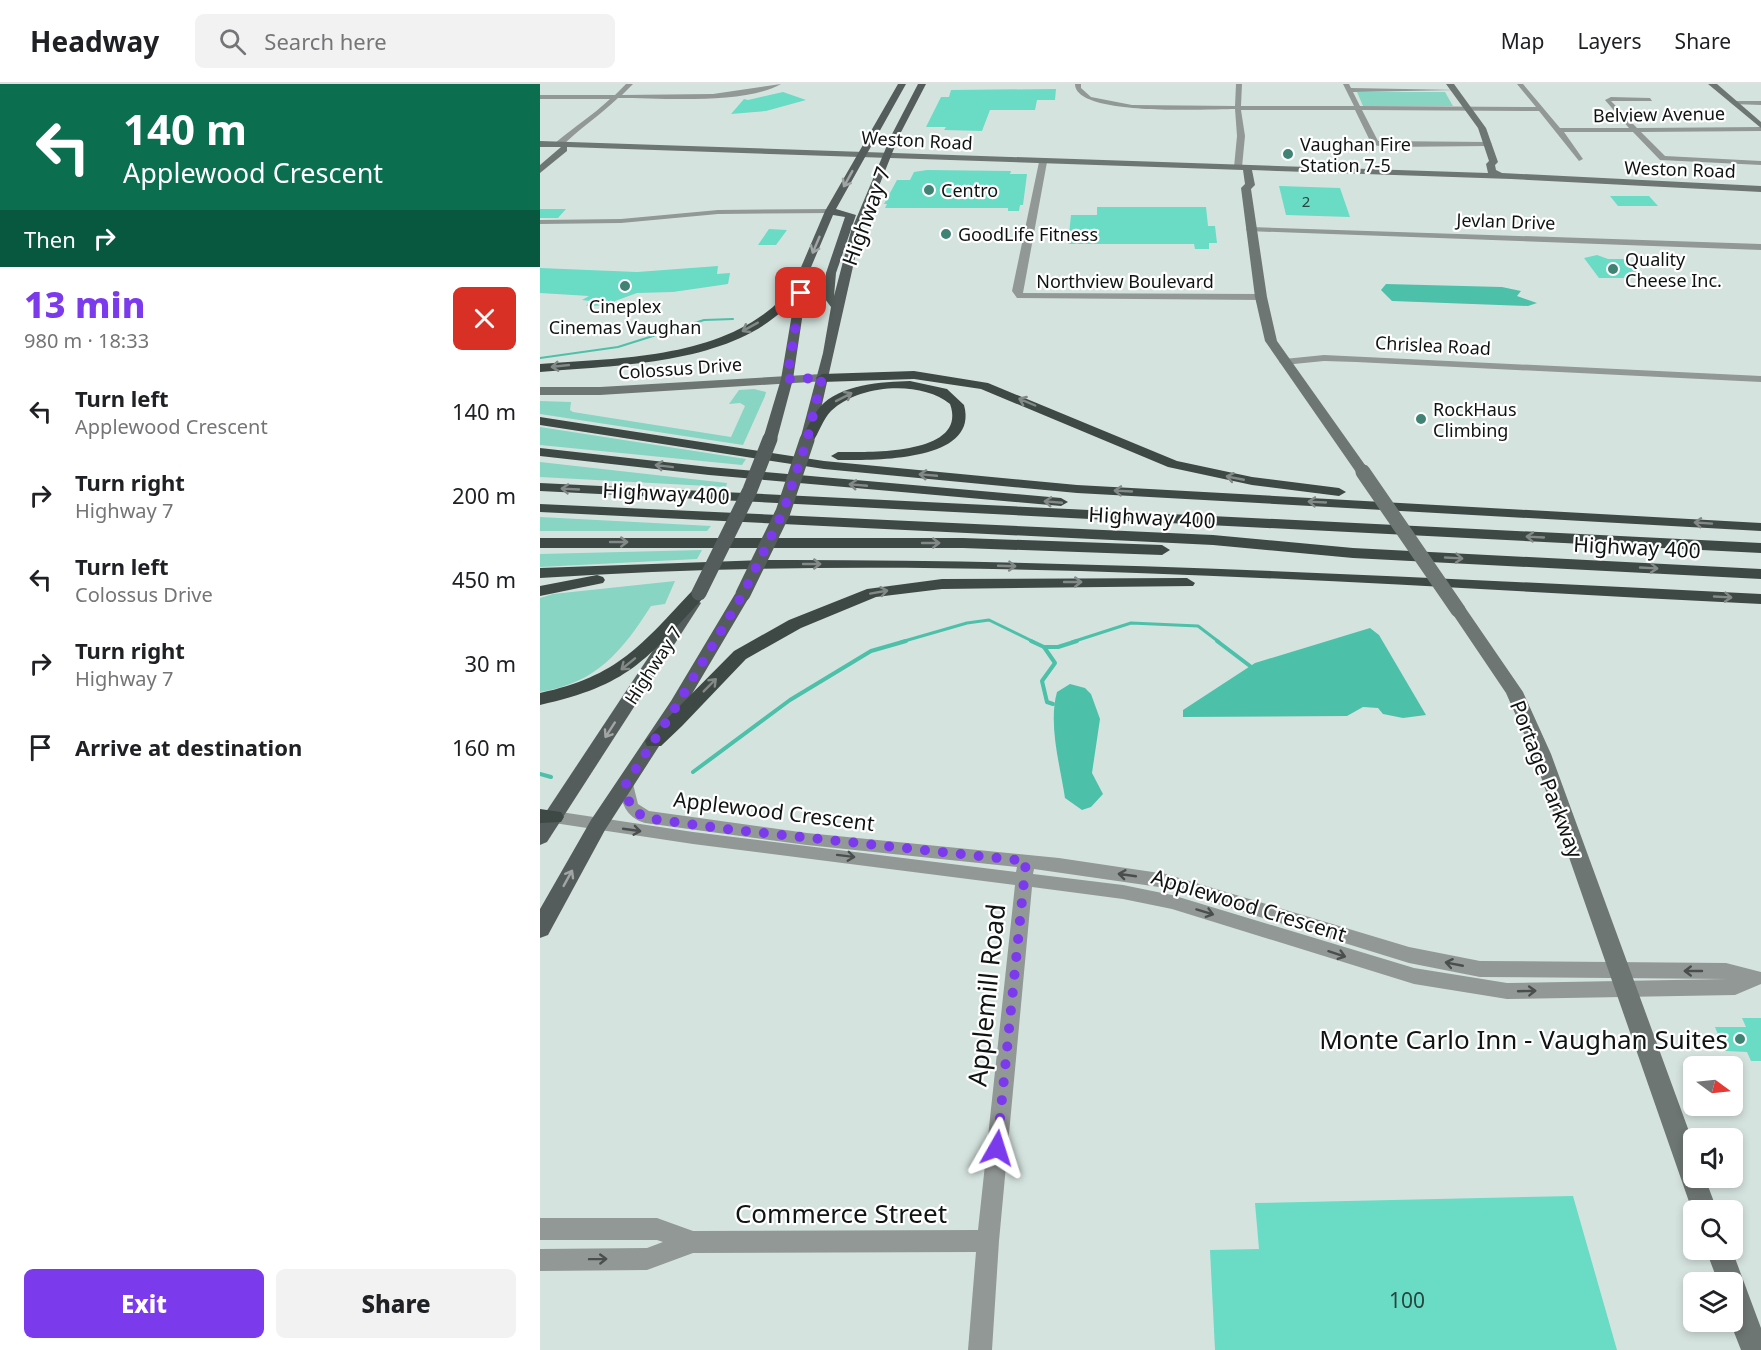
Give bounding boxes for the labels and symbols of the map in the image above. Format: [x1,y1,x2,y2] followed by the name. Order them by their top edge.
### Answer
[1593,101,1725,127] street label: Belview Avenue
[861,125,973,155] street label: Weston Road
[1300,132,1411,177] place label: Vaughan Fire Station 7-5
[1281,147,1295,161] marker: Vaughan Fire Station 7-5
[1624,155,1736,183] street label: Weston Road
[835,163,897,269] street label: Highway 7
[842,170,854,187] one-way arrow
[941,178,998,202] place label: Centro
[922,183,936,197] marker: Centro
[1302,191,1310,211] house number: 2
[1454,207,1556,235] street label: Jevlan Drive
[958,222,1098,246] place label: GoodLife Fitness
[939,227,953,241] marker: GoodLife Fitness
[810,235,821,253] one-way arrow
[1625,247,1722,292] place label: Quality Cheese Inc.
[1606,262,1620,276] marker: Quality Cheese Inc.
[775,267,826,318] pin
[1036,269,1214,293] street label: Northview Boulevard
[618,279,632,293] marker: Cineplex Cinemas Vaughan
[549,294,701,339] place label: Cineplex Cinemas Vaughan
[741,322,758,334] one-way arrow
[1374,330,1492,360] street label: Chrislea Road
[617,352,743,384] street label: Colossus Drive
[550,361,570,372] one-way arrow
[835,391,853,403] one-way arrow
[1018,396,1036,407] one-way arrow
[1433,397,1517,442] place label: RockHaus Climbing
[1414,412,1428,426] marker: RockHaus Climbing
[655,461,675,472] one-way arrow
[919,469,939,480] one-way arrow
[1226,472,1245,483] one-way arrow
[602,476,730,510] street label: Highway 400
[849,479,869,490] one-way arrow
[560,483,580,494] one-way arrow
[1113,485,1133,496] one-way arrow
[1043,496,1063,507] one-way arrow
[1308,496,1328,507] one-way arrow
[1088,500,1216,534] street label: Highway 400
[1693,517,1713,528] one-way arrow
[1573,530,1701,564] street label: Highway 400
[1525,531,1545,542] one-way arrow
[609,536,629,548] one-way arrow
[921,537,941,549] one-way arrow
[1443,552,1463,563] one-way arrow
[801,558,821,570] one-way arrow
[996,560,1016,571] one-way arrow
[1638,563,1658,574] one-way arrow
[1063,576,1083,588] one-way arrow
[868,586,888,597] one-way arrow
[1713,591,1733,602] one-way arrow
[619,621,687,709] street label: Highway 7
[620,657,636,670] one-way arrow
[703,677,718,692] one-way arrow
[1504,696,1590,862] street label: Portage Parkway
[604,721,616,738] one-way arrow
[672,785,877,837] street label: Applewood Crescent
[622,824,641,835] one-way arrow
[836,851,856,862] one-way arrow
[1148,862,1350,948] street label: Applewood Crescent
[563,869,574,887] one-way arrow
[1118,870,1137,881] one-way arrow
[959,902,1013,1088] street label: Applemill Road
[1195,907,1214,918] one-way arrow
[1327,949,1346,960] one-way arrow
[1445,958,1464,969] one-way arrow
[1684,965,1704,977] one-way arrow
[1517,985,1537,996] one-way arrow
[1319,1021,1728,1057] place label: Monte Carlo Inn - Vaughan Suites
[1733,1032,1747,1046] marker: Monte Carlo Inn - Vaughan Suites
[1683,1056,1743,1116] north arrow
[965,1116,1029,1180] position arrow
[735,1195,947,1231] street label: Commerce Street
[588,1253,608,1265] one-way arrow
[1389,1286,1425,1314] house number: 100

